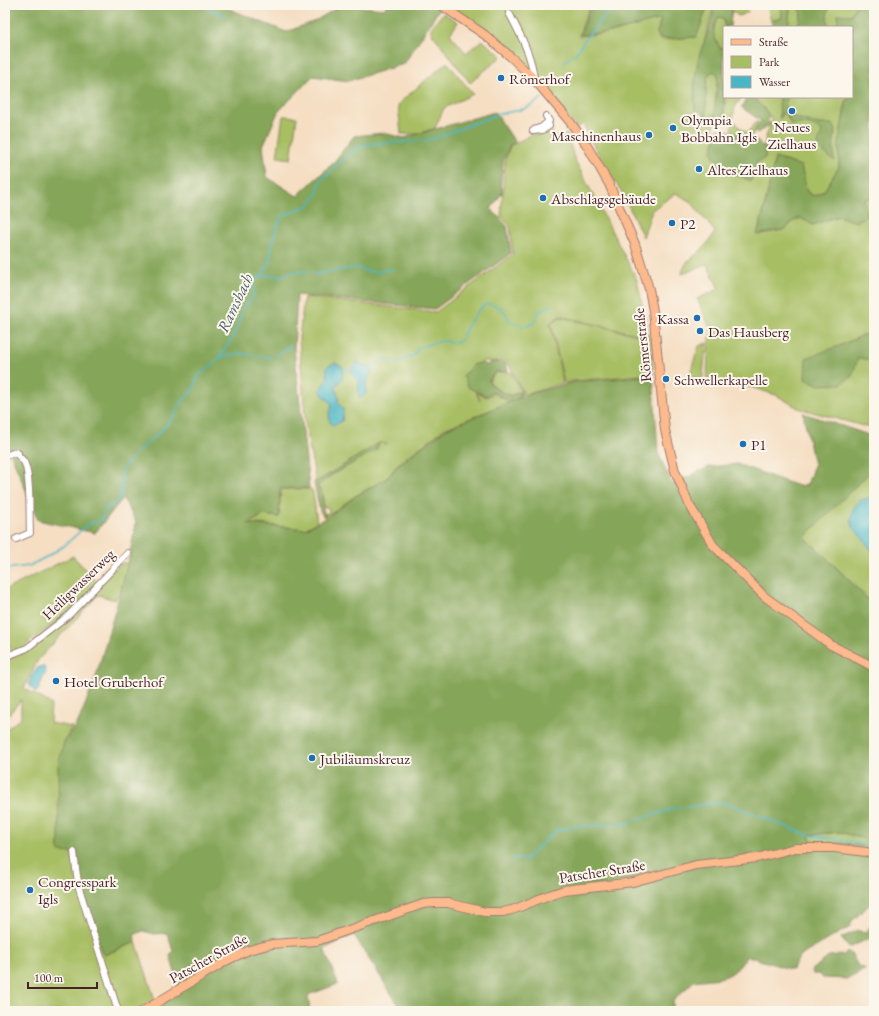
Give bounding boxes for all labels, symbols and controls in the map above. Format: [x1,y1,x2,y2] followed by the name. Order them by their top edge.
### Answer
[723,26,853,98] legend
[759,34,788,50] text: Straße
[759,54,780,70] text: Park
[509,69,572,88] place label: Römerhof
[496,73,506,83] marker: Römerhof
[759,74,790,90] text: Wasser
[787,106,797,116] marker: Neues Zielhaus
[681,110,757,146] place label: Olympia Bobbahn Igls
[768,117,816,153] place label: Neues Zielhaus
[668,123,678,133] marker: Olympia Bobbahn Igls
[551,126,641,145] place label: Maschinenhaus
[644,130,654,140] marker: Maschinenhaus
[706,160,788,179] place label: Altes Zielhaus
[694,164,704,174] marker: Altes Zielhaus
[550,189,656,208] place label: Abschlagsgebäude
[538,193,548,203] marker: Abschlagsgebäude
[680,214,696,233] place label: P2
[667,218,677,228] marker: P2
[212,270,258,336] water label: Ramsbach
[629,307,655,383] street label: Römerstraße
[657,309,689,328] place label: Kassa
[692,313,702,323] marker: Kassa
[708,322,790,341] place label: Das Hausberg
[695,326,705,336] marker: Das Hausberg
[674,370,768,389] place label: Schwellerkapelle
[661,374,671,384] marker: Schwellerkapelle
[751,435,766,454] place label: P1
[738,439,748,449] marker: P1
[37,544,119,624] street label: Heiligwasserweg
[64,672,165,691] place label: Hotel Gruberhof
[51,676,61,686] marker: Hotel Gruberhof
[318,749,410,768] place label: Jubiläumskreuz
[307,753,317,763] marker: Jubiläumskreuz
[558,855,647,887] street label: Patscher Straße
[38,872,118,908] place label: Congresspark Igls
[25,885,35,895] marker: Congresspark Igls
[165,929,251,987] street label: Patscher Straße
[28,964,97,990] scale bar
[34,970,64,986] text: 100 m

